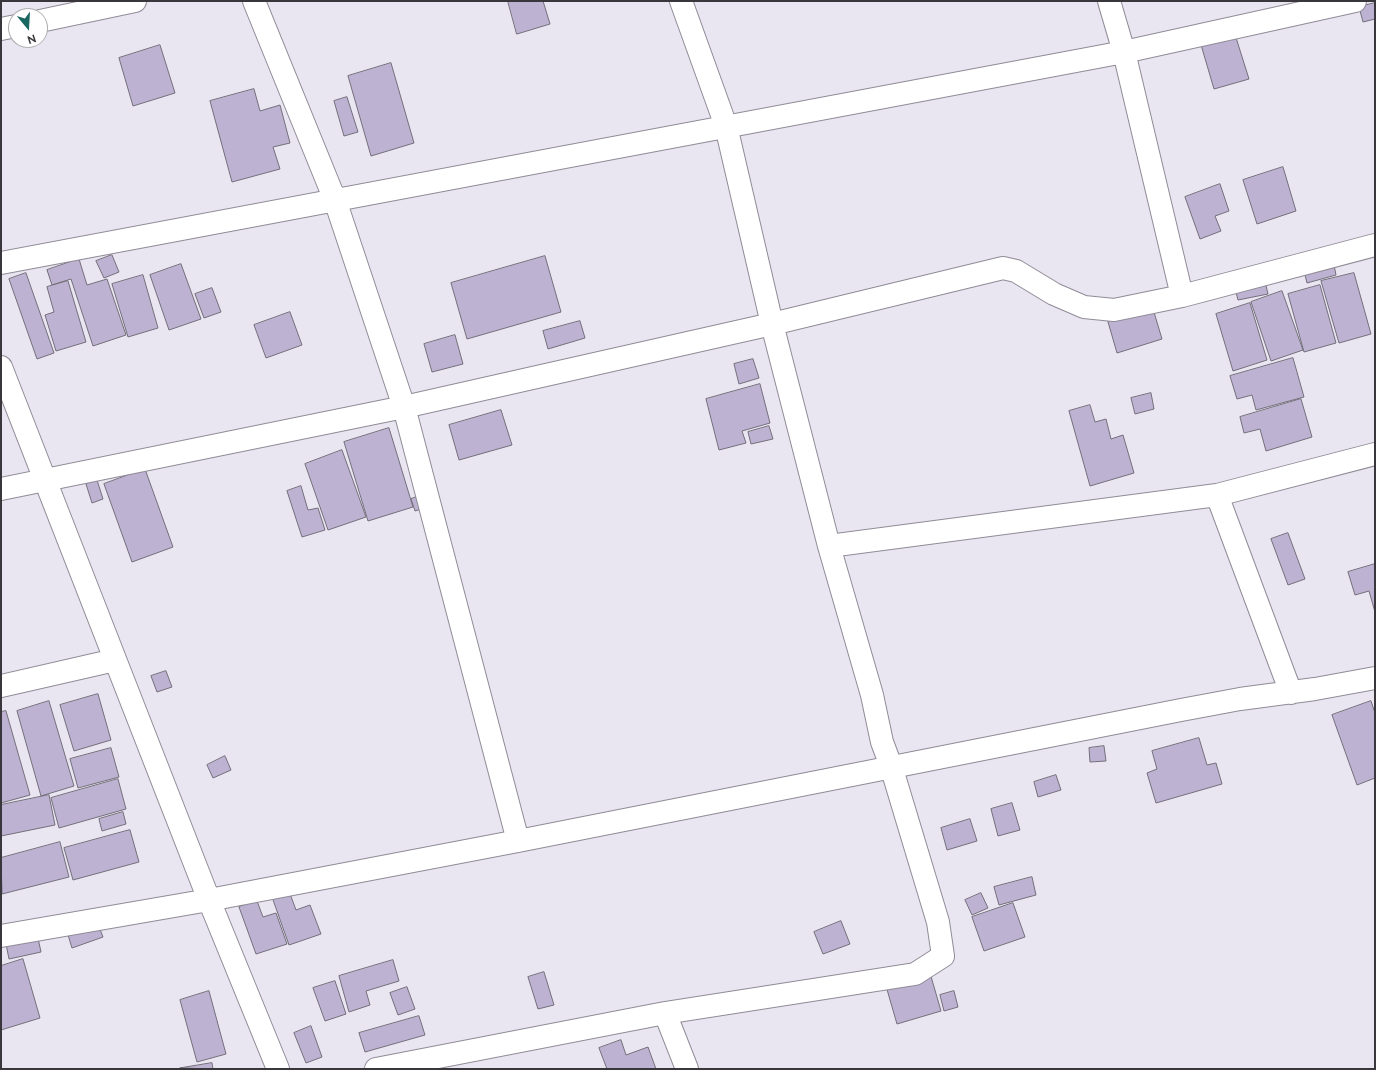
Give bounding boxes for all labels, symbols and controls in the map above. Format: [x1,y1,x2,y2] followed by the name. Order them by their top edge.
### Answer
[8,8,48,48] north arrow
[26,31,38,46] text: N

